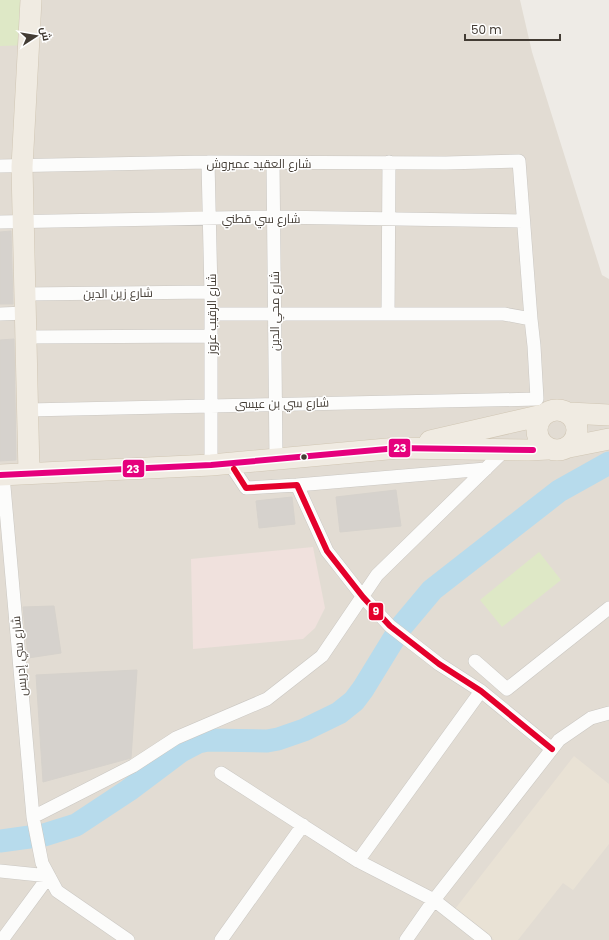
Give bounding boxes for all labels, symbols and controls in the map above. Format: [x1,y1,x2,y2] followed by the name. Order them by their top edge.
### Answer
[16,16,56,56] north arrow
[465,16,560,42] scale bar
[471,21,502,38] text: 50 m
[36,25,55,42] text: ش
[207,155,311,172] street label: شارع العقيد عميروش
[222,210,300,229] street label: شارع سي قطني
[266,271,285,351] street label: شارع محي الدين
[203,274,220,355] street label: شارع الرقيب عزوز
[83,284,153,302] street label: شارع زين الدين
[235,394,329,414] street label: شارع سي بن عيسى
[388,438,411,458] line badge: 23
[394,440,407,456] text: 23
[299,452,309,462] unlabelled marker
[122,459,145,478] line badge: 23
[127,461,140,477] text: 23
[368,602,384,621] line badge: 9
[373,603,380,619] text: 9
[7,615,33,697] street label: شارع سي إدريس

